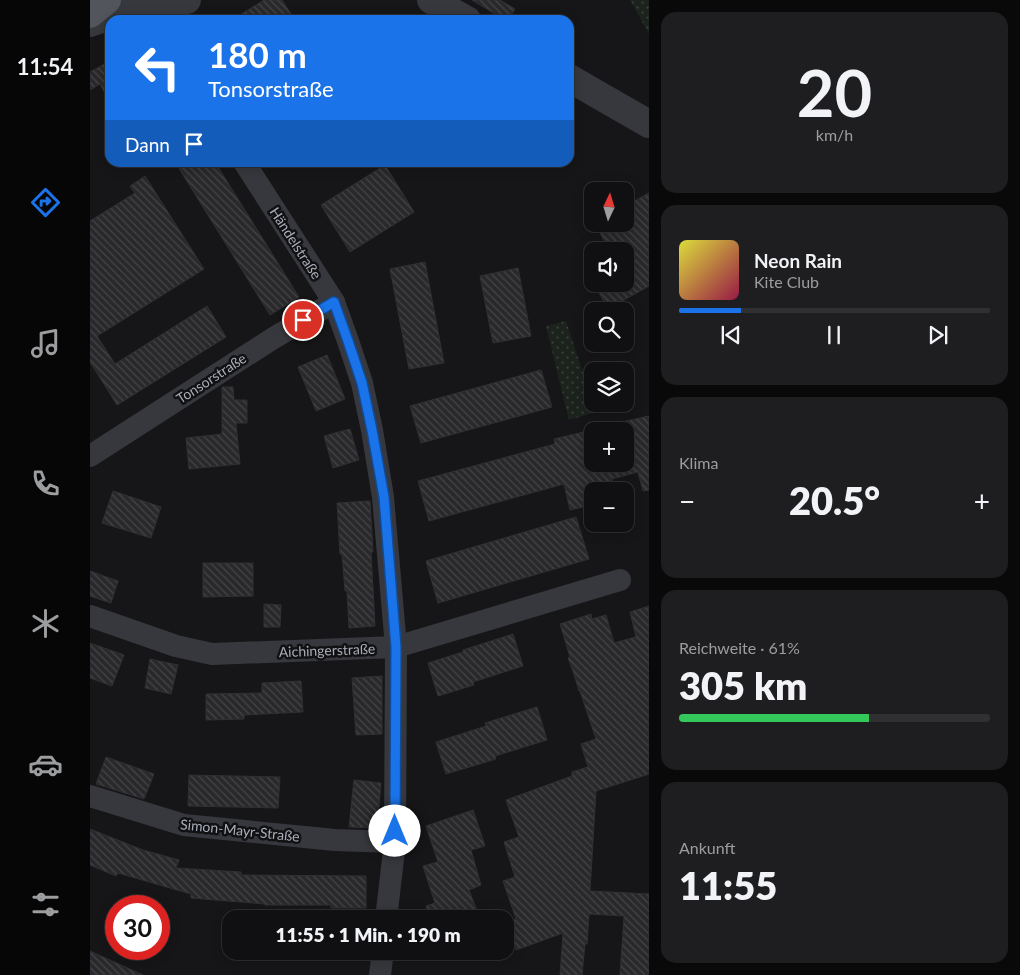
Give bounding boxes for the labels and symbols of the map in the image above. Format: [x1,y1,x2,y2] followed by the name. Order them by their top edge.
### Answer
[584,182,634,232] north arrow
[266,204,326,282] street label: Händelstraße
[282,299,324,341] pin
[173,349,249,407] street label: Tonsorstraße
[278,640,376,660] street label: Aichingerstraße
[368,804,420,856] position arrow
[179,815,301,845] street label: Simon-Mayr-Straße
[105,895,170,960] speed limit sign: 30

